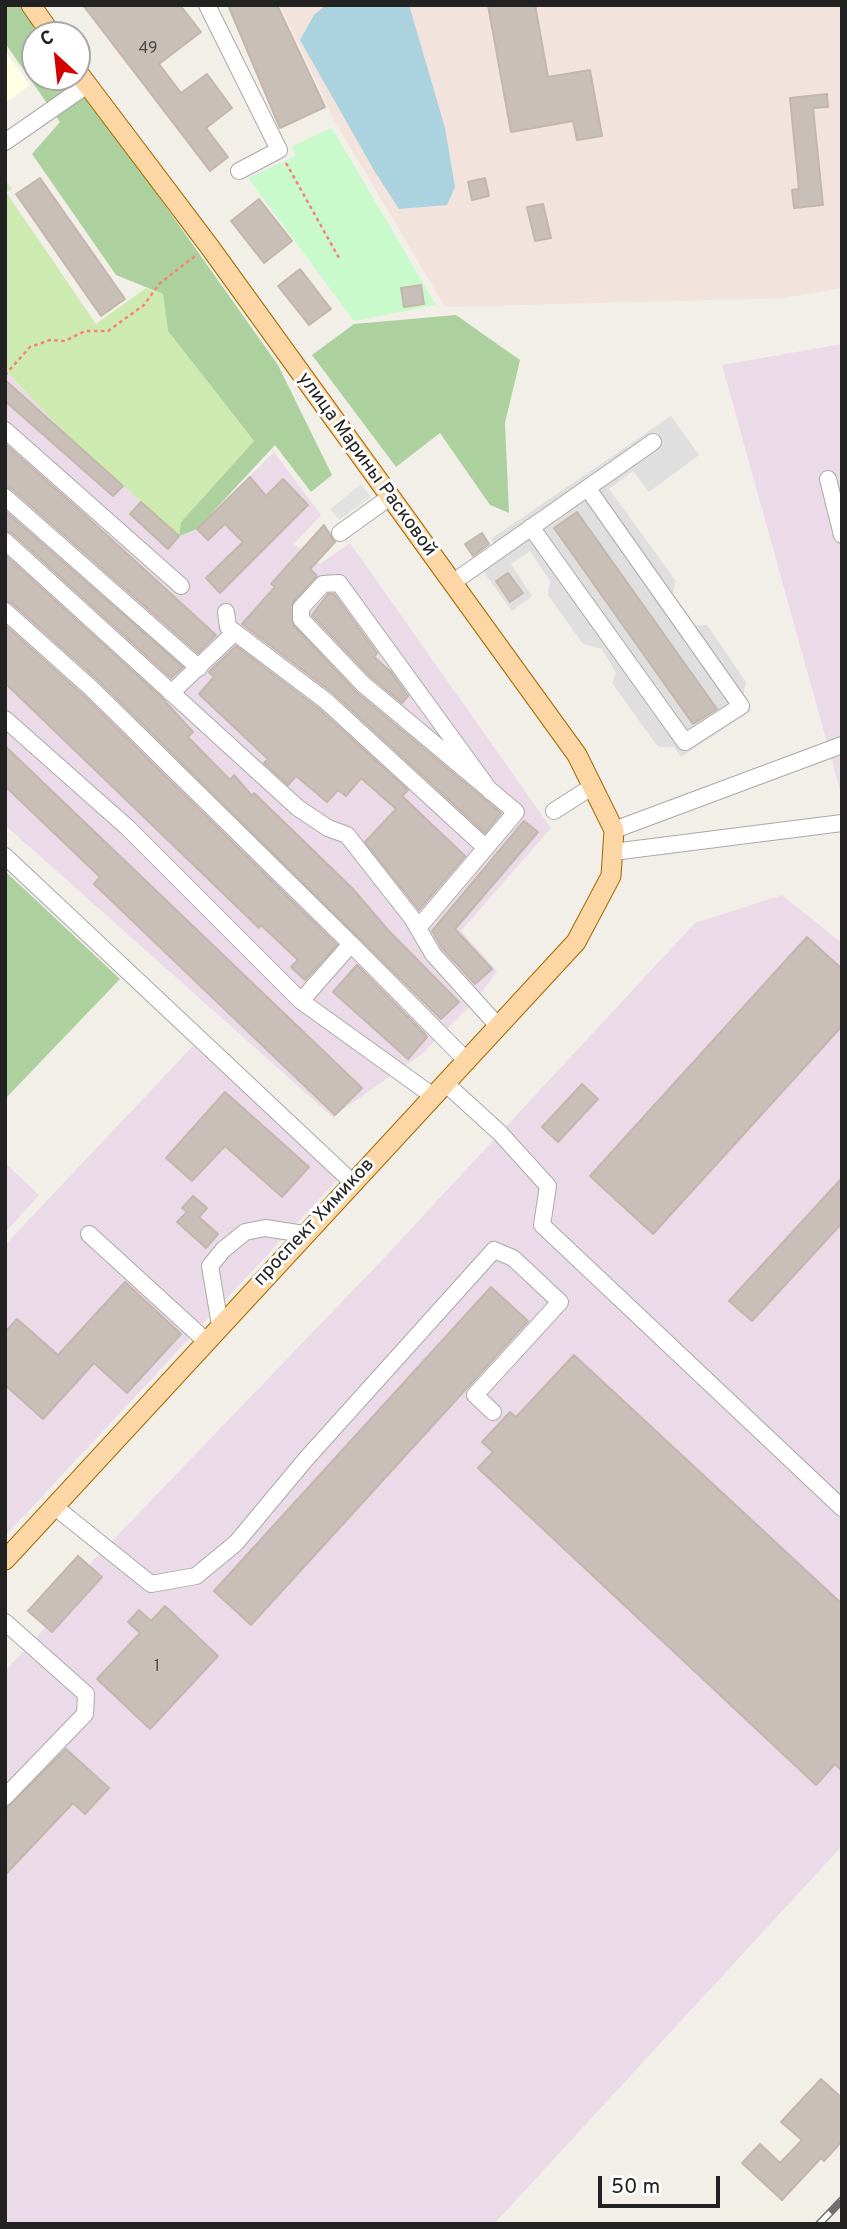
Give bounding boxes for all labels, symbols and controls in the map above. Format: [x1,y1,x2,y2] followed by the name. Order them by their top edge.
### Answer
[21,21,91,91] north arrow
[37,26,58,53] text: С
[138,40,158,60] house number: 49
[292,369,440,561] street label: улица Марины Расковой
[250,1154,380,1292] street label: проспект Химиков
[154,1658,160,1678] house number: 1
[602,2162,724,2206] scale bar
[611,2174,660,2201] text: 50 m

